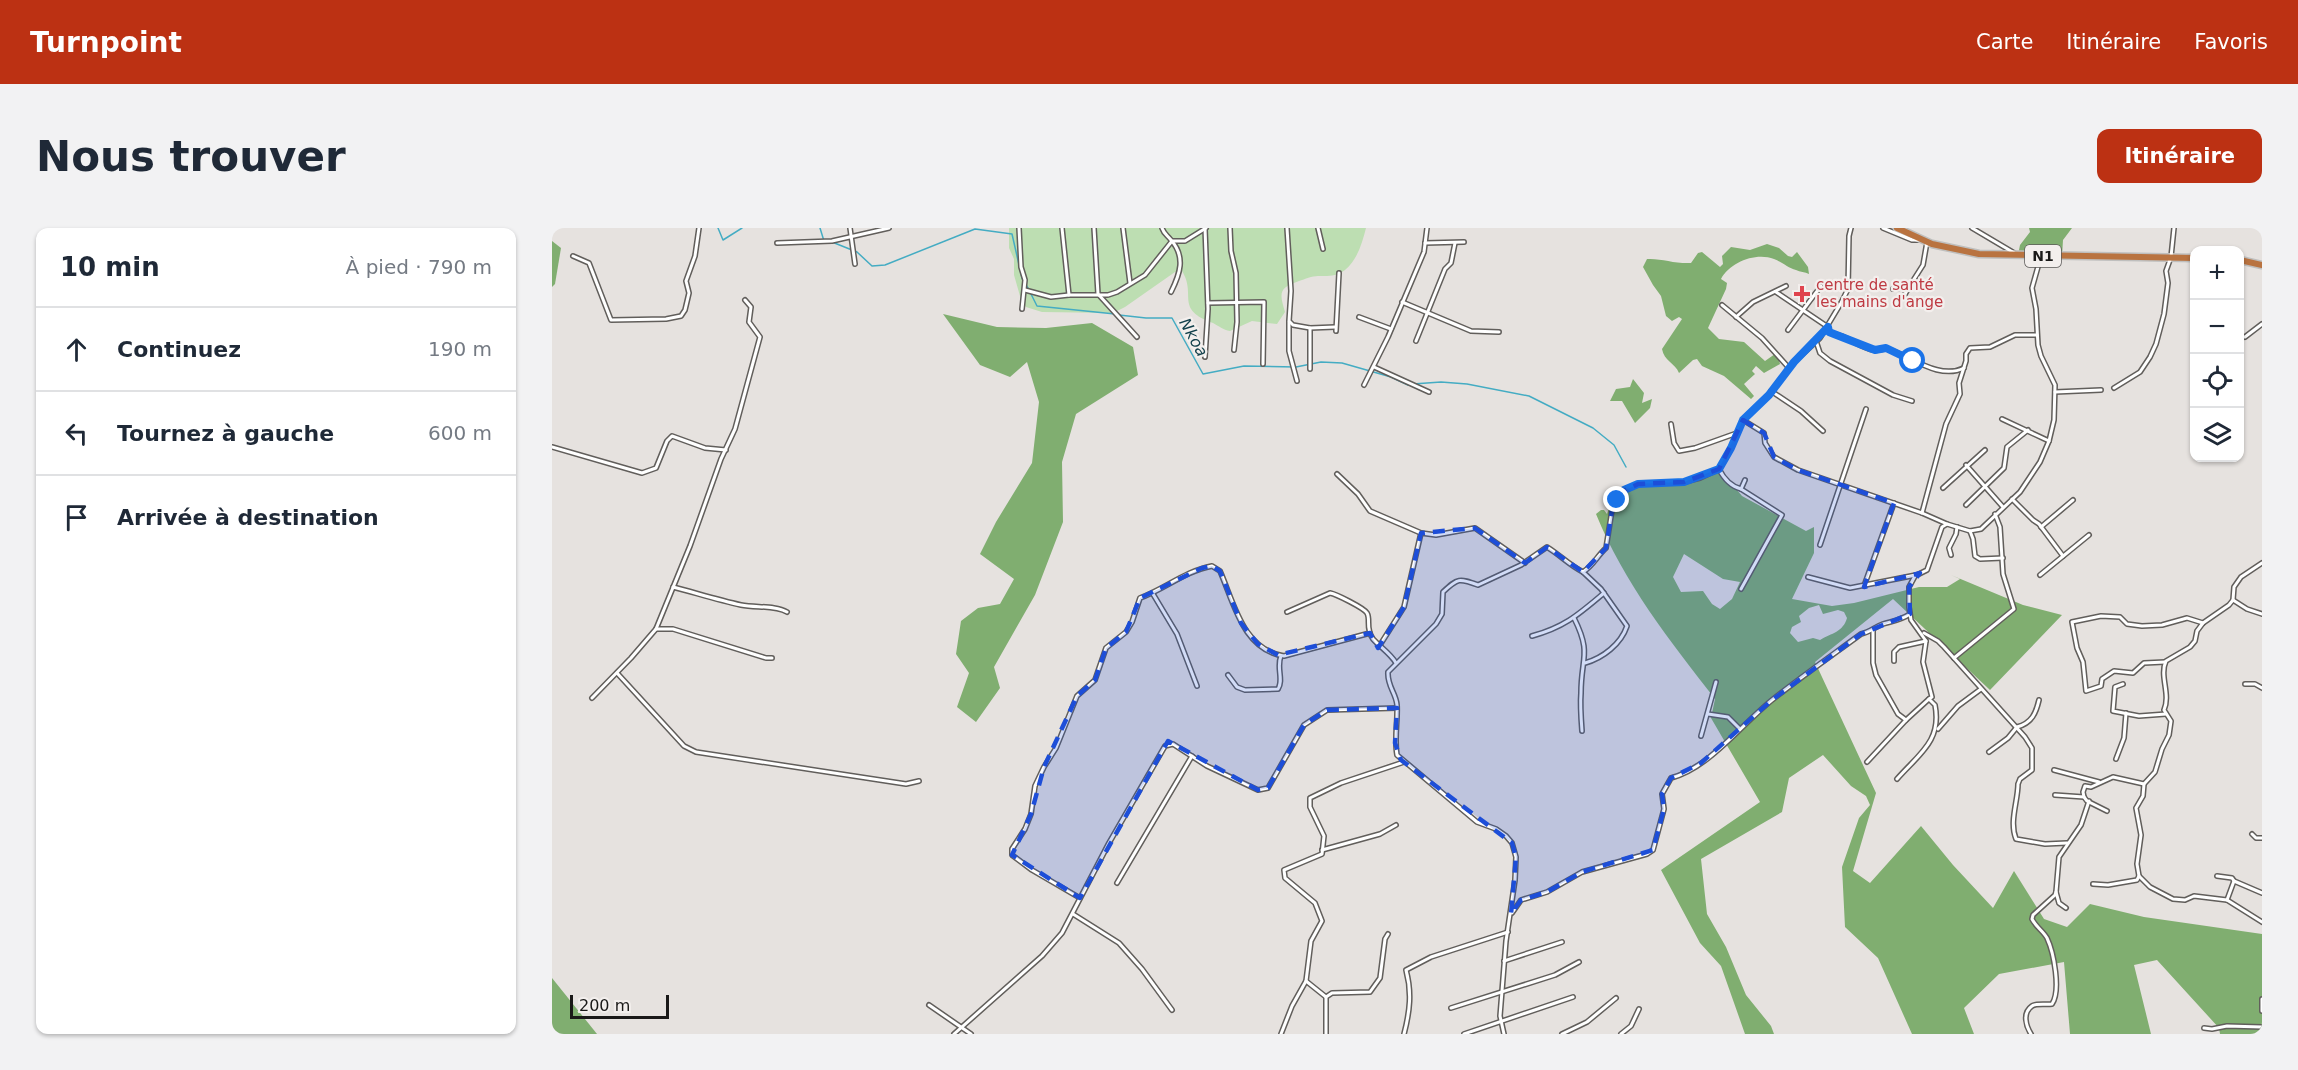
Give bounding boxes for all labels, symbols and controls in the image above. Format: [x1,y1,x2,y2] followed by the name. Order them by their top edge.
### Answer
[30,26,182,59] text: Turnpoint
[1976,30,2033,54] text: Carte
[2066,30,2161,54] text: Itinéraire
[2194,30,2268,54] text: Favoris
[2097,129,2262,183] button: Itinéraire
[36,132,346,181] text: Nous trouver
[2025,245,2061,267] road number: N1
[2190,246,2244,462] map controls
[2190,246,2244,300] button: +
[60,252,160,282] text: 10 min
[346,255,492,279] text: À pied · 790 m
[1816,276,1943,311] place label: centre de santé les mains d'ange
[1793,285,1811,303] marker: centre de santé les mains d'ange
[2190,300,2244,354] button: −
[1175,315,1212,360] water label: Nkoa
[60,333,93,366] icon: ahead
[117,337,241,362] text: Continuez
[428,337,492,361] text: 190 m
[1899,347,1925,373] route start
[2190,354,2244,408] button: locate
[2190,408,2244,462] button: layers
[60,417,93,450] icon: left
[117,421,334,446] text: Tournez à gauche
[428,421,492,445] text: 600 m
[1603,486,1629,512] route end
[60,501,93,534] icon: arrive
[117,505,379,530] text: Arrivée à destination
[570,992,669,1020] scale bar
[579,996,630,1015] text: 200 m

